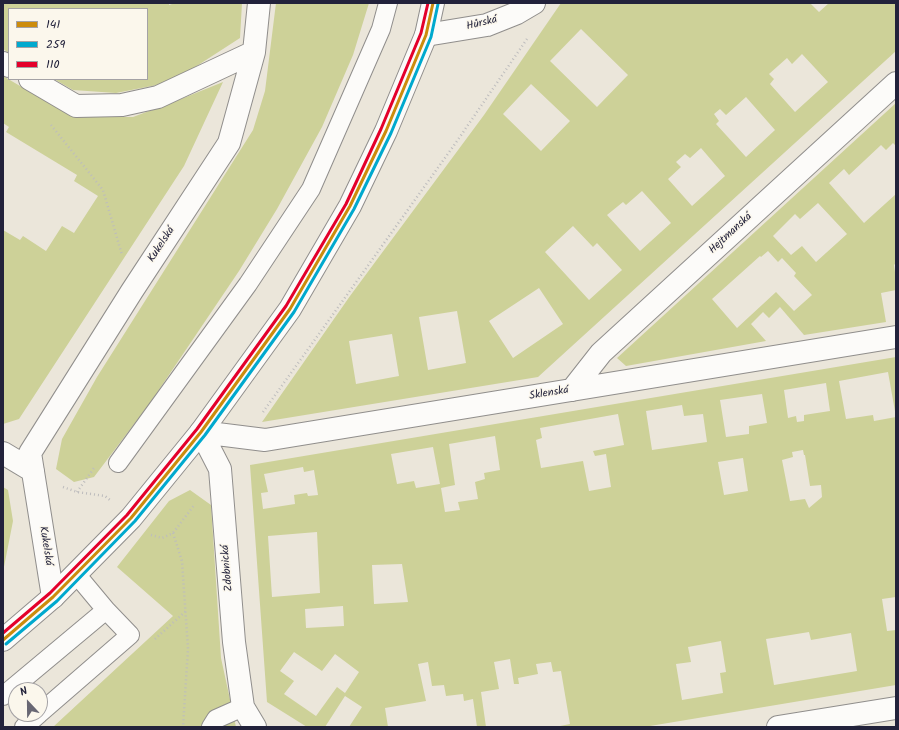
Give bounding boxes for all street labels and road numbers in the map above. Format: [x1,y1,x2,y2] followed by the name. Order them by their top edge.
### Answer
[465,14,499,34] street label: Hůrská
[707,211,755,257] street label: Hejtmanská
[146,225,178,265] street label: Kukelská
[528,384,570,404] street label: Sklenská
[35,525,55,567] street label: Kukelská
[219,544,237,592] street label: Zdobnická

